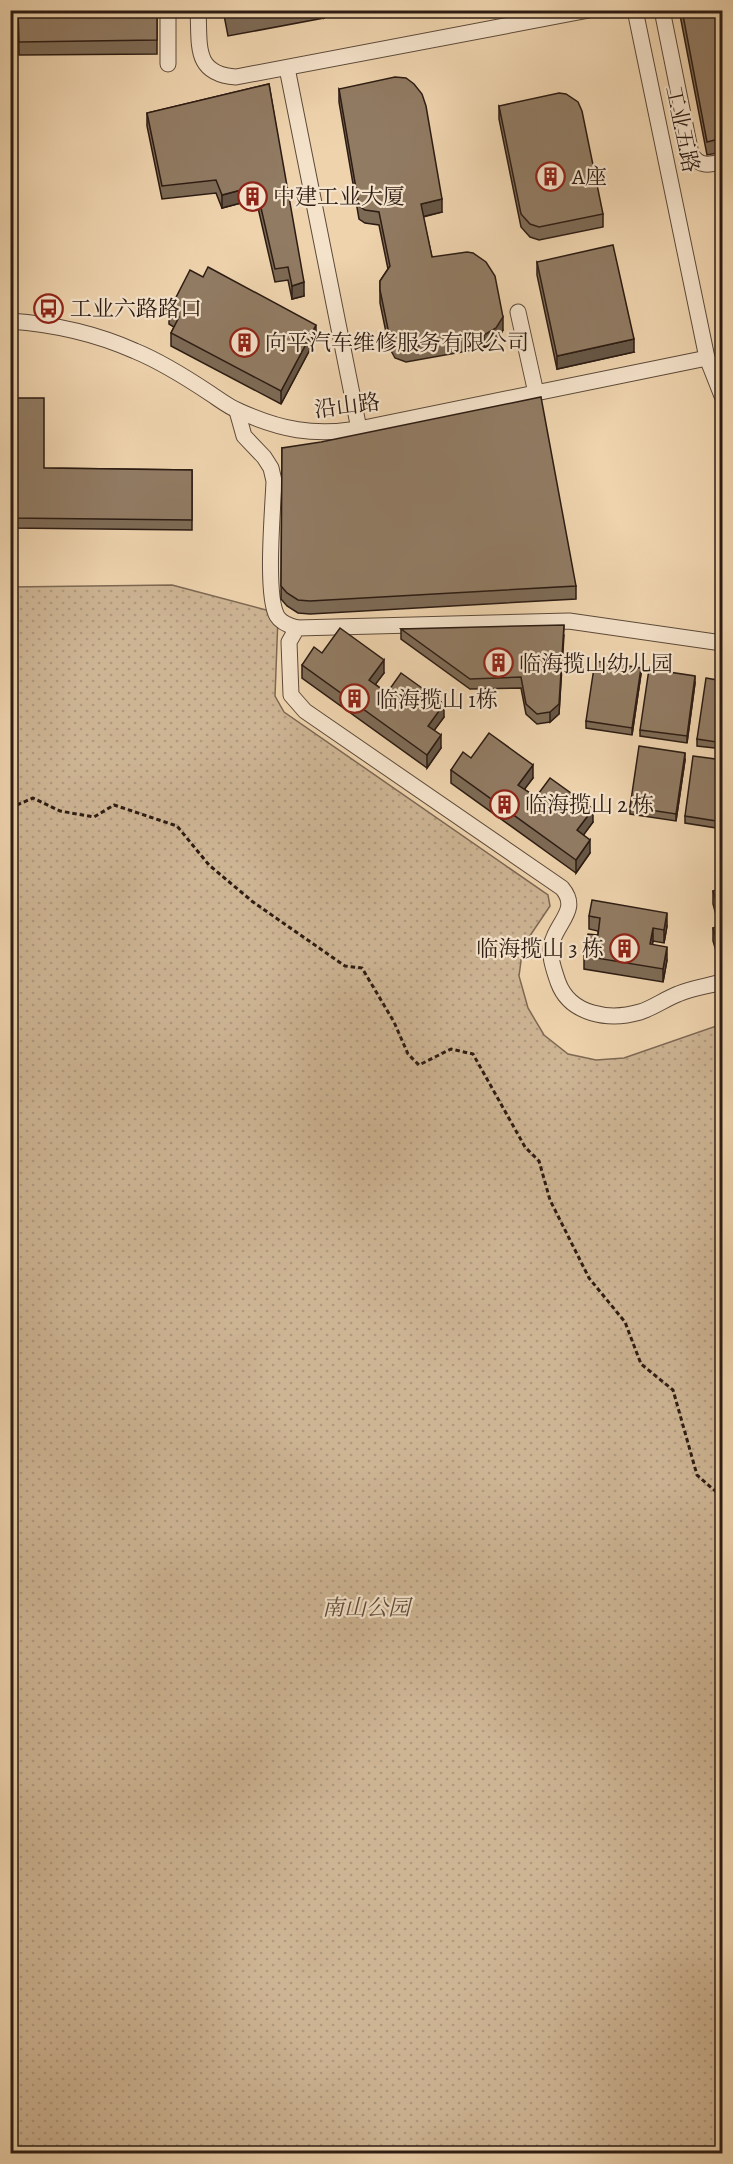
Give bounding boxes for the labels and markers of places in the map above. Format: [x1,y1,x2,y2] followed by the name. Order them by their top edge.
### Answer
[535,160,567,192] building icon: A座
[571,162,607,192] place label: A座
[236,180,268,212] building icon: 中建工业大厦
[273,182,405,212] place label: 中建工业大厦
[33,292,65,324] bus stop icon: 工业六路路口
[70,294,202,324] place label: 工业六路路口
[228,326,260,358] building icon: 向平汽车维修服务有限公司
[265,328,529,358] place label: 向平汽车维修服务有限公司
[482,647,514,679] building icon: 临海揽山幼儿园
[519,649,673,679] place label: 临海揽山幼儿园
[339,683,371,715] building icon: 临海揽山 1栋
[376,685,498,715] place label: 临海揽山 1栋
[488,788,520,820] building icon: 临海揽山 2 栋
[525,790,654,820] place label: 临海揽山 2 栋
[609,932,641,964] building icon: 临海揽山 3 栋
[476,934,604,964] place label: 临海揽山 3 栋

